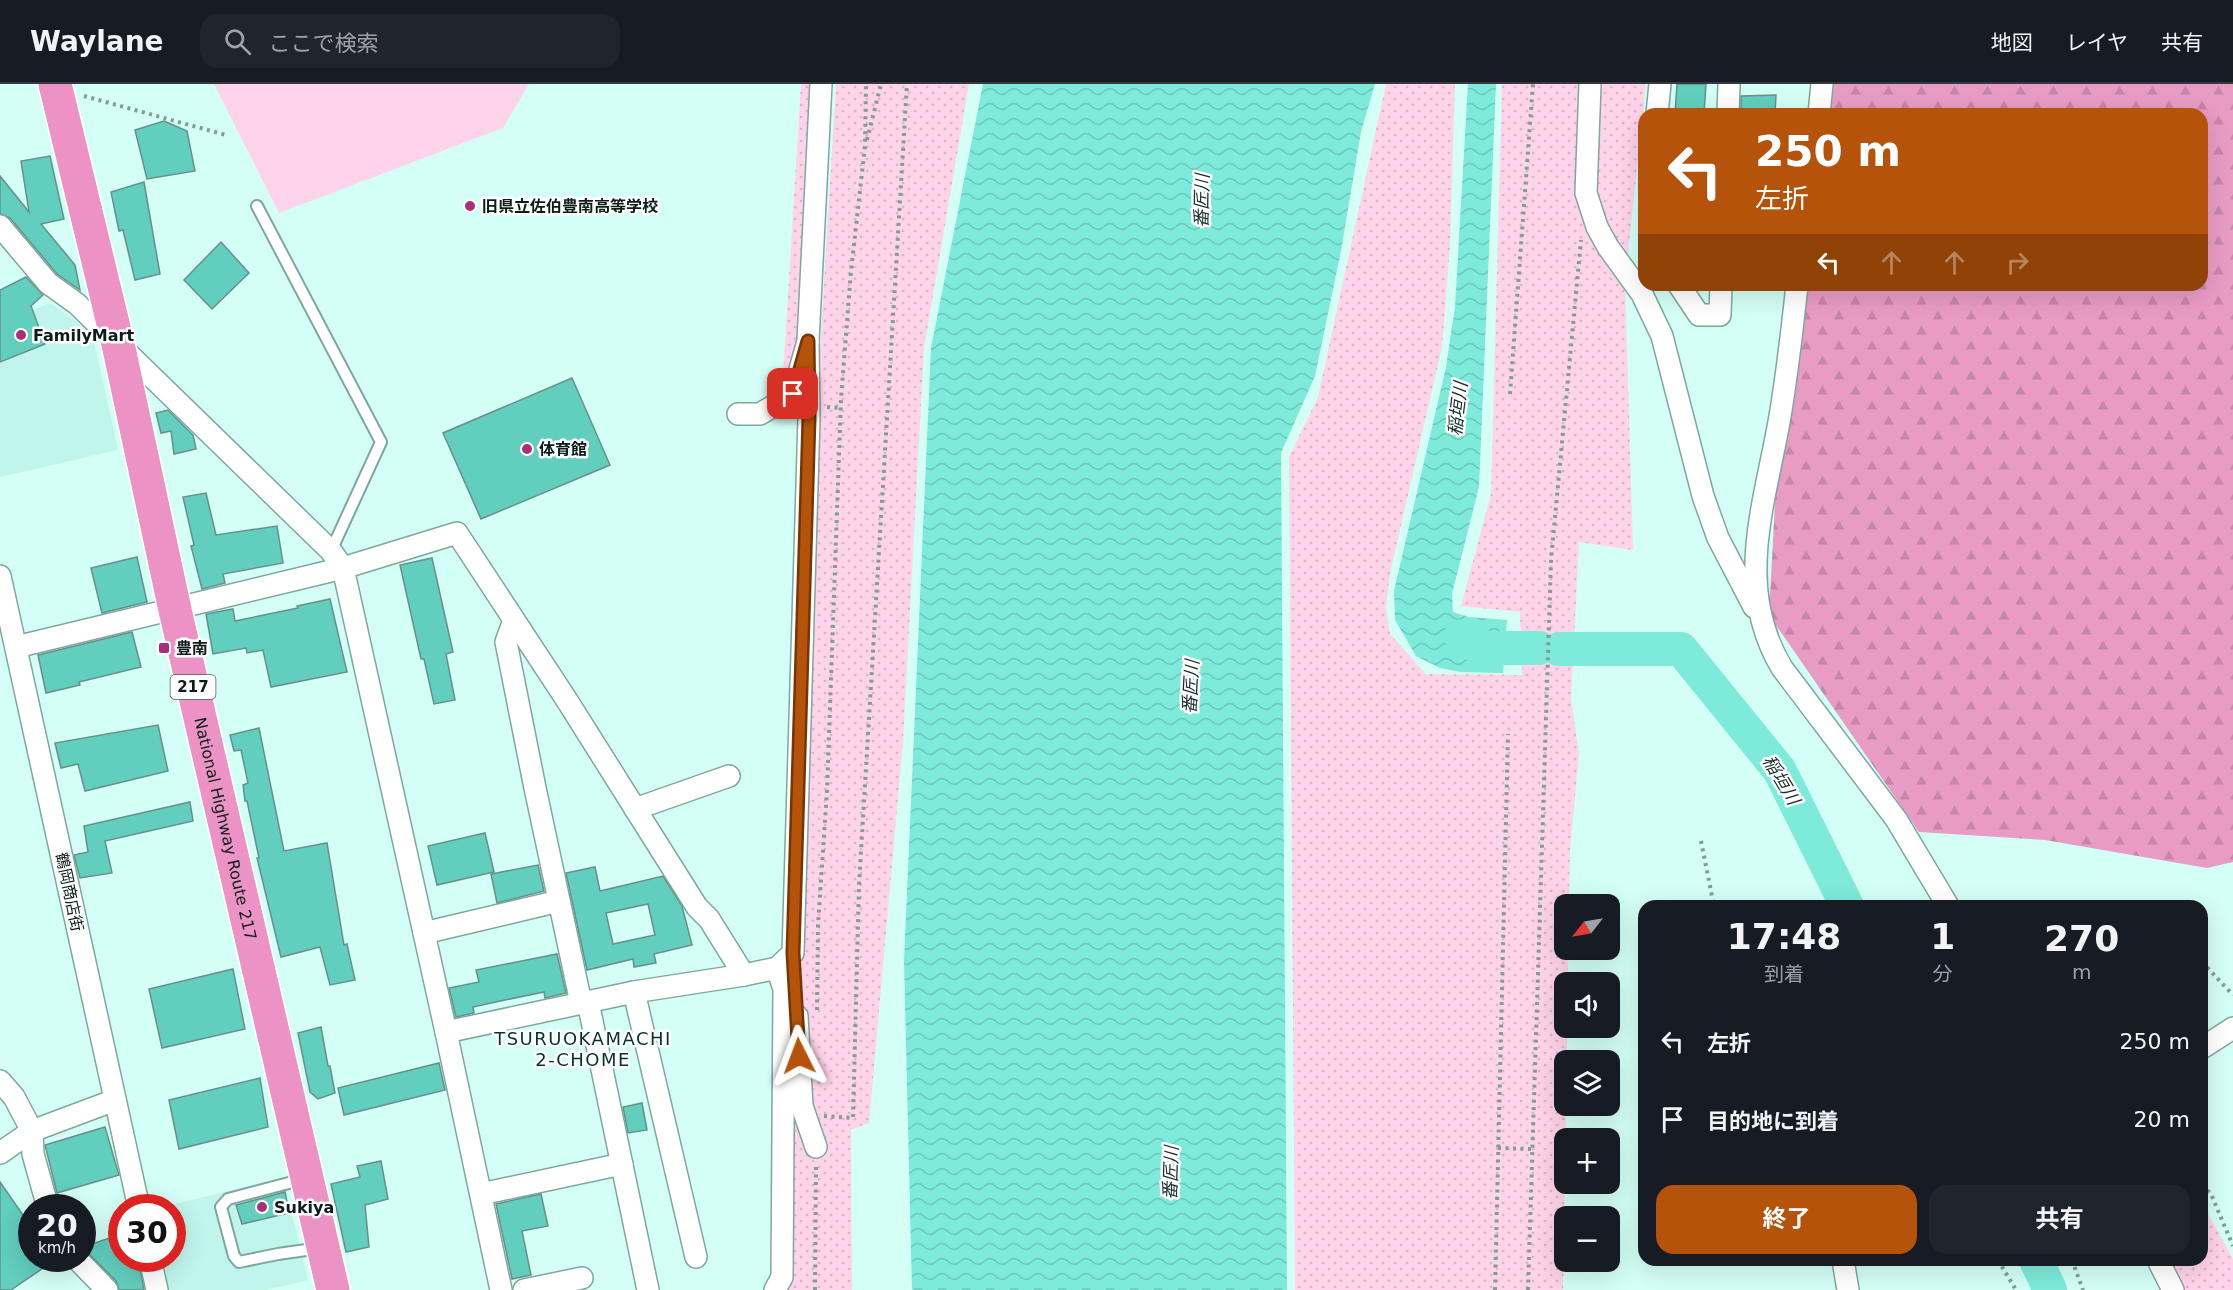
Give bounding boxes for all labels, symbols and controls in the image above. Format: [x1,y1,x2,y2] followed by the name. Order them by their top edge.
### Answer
[200,14,620,68] search box
[30,25,164,58] text: Waylane
[221,25,254,58] icon: search
[269,31,379,56] text: ここで検索
[1991,31,2033,55] text: 地図
[2066,31,2128,55] text: レイヤ
[2161,31,2203,55] text: 共有
[1755,127,1901,176] text: 250 m
[1656,132,1734,210] icon: left
[1191,172,1213,228] water label: 番匠川
[1755,183,1809,214] text: 左折
[482,197,658,216] place label: 旧県立佐伯豊南高等学校
[463,199,477,213] marker: 旧県立佐伯豊南高等学校
[1812,246,1845,279] icon: left
[1875,246,1908,279] icon: ahead
[1938,246,1971,279] icon: ahead
[2001,246,2034,279] icon: right
[33,326,134,345] place label: FamilyMart
[14,328,28,342] marker: FamilyMart
[767,368,818,419] pin
[776,377,809,410] icon: arrive
[1444,379,1471,437] water label: 稲垣川
[539,440,587,459] place label: 体育館
[520,442,534,456] marker: 体育館
[176,639,208,658] place label: 豊南
[157,641,171,655] marker: 豊南
[1179,657,1203,714] water label: 番匠川
[170,675,216,699] road number: 217
[190,715,260,942] street label: National Highway Route 217
[1759,751,1805,810] water label: 稲垣川
[52,851,87,933] street label: 鶴岡商店街
[1554,894,1620,960] north arrow
[1554,894,1620,1272] map controls
[1727,916,1841,957] text: 17:48
[1930,916,1955,957] text: 1
[2044,918,2119,959] text: 270
[2072,960,2091,984] text: m
[1764,962,1804,986] text: 到着
[1933,962,1953,986] text: 分
[1554,972,1620,1038] button: sound
[767,1024,831,1088] position arrow
[1656,1025,1689,1058] icon: left
[493,1028,672,1070] district label: TSURUOKAMACHI 2-CHOME
[2120,1029,2190,1054] text: 250 m
[1707,1031,1751,1056] text: 左折
[1554,1050,1620,1116] button: layers
[1656,1103,1689,1136] icon: arrive
[2134,1107,2190,1132] text: 20 m
[1707,1109,1839,1134] text: 目的地に到着
[1554,1128,1620,1194] button: +
[1159,1144,1182,1200] water label: 番匠川
[1656,1185,1917,1254] button: 終了
[1929,1185,2190,1254] button: 共有
[108,1194,186,1272] speed limit sign: 30
[274,1198,334,1217] place label: Sukiya
[255,1200,269,1214] marker: Sukiya
[1554,1206,1620,1272] button: −
[36,1208,78,1243] text: 20
[38,1239,76,1257] text: km/h

